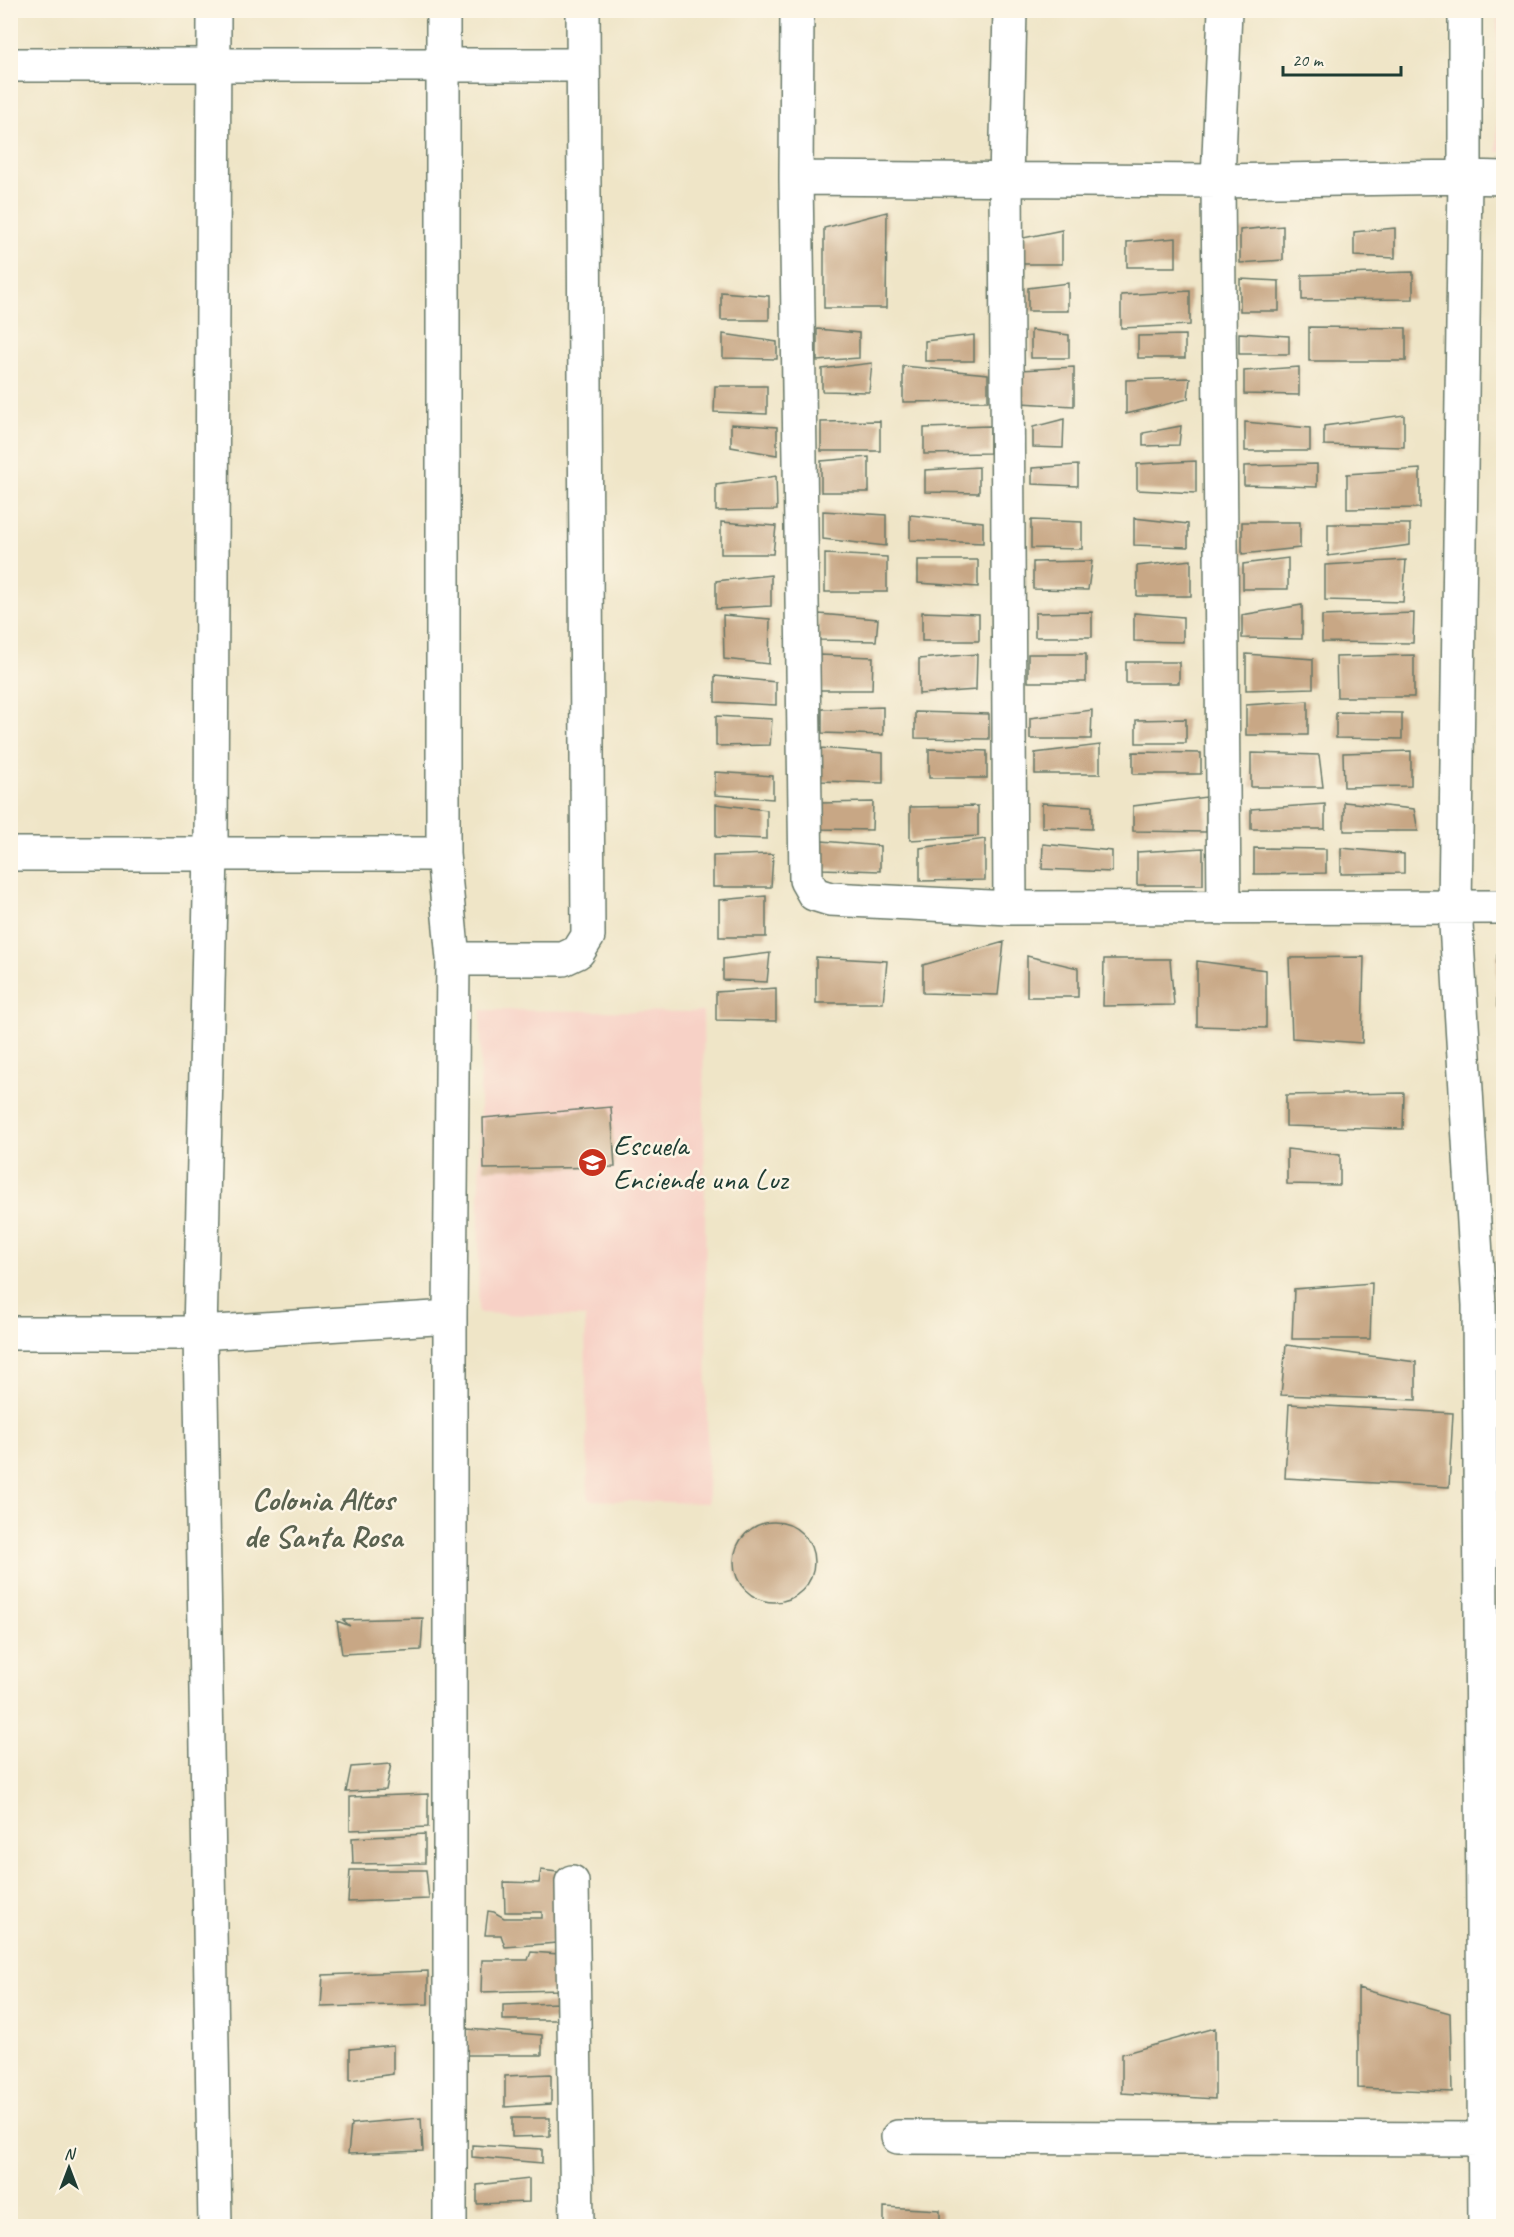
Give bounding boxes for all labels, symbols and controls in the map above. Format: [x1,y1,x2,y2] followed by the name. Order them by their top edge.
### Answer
[1283,39,1402,77] scale bar
[1292,49,1325,71] text: 20 m
[613,1126,789,1198] place label: Escuela Enciende una Luz
[576,1146,608,1178] school or university icon: Escuela Enciende una Luz
[244,1479,405,1557] district label: Colonia Altos de Santa Rosa
[39,2138,99,2198] north arrow
[64,2144,77,2164] text: N

